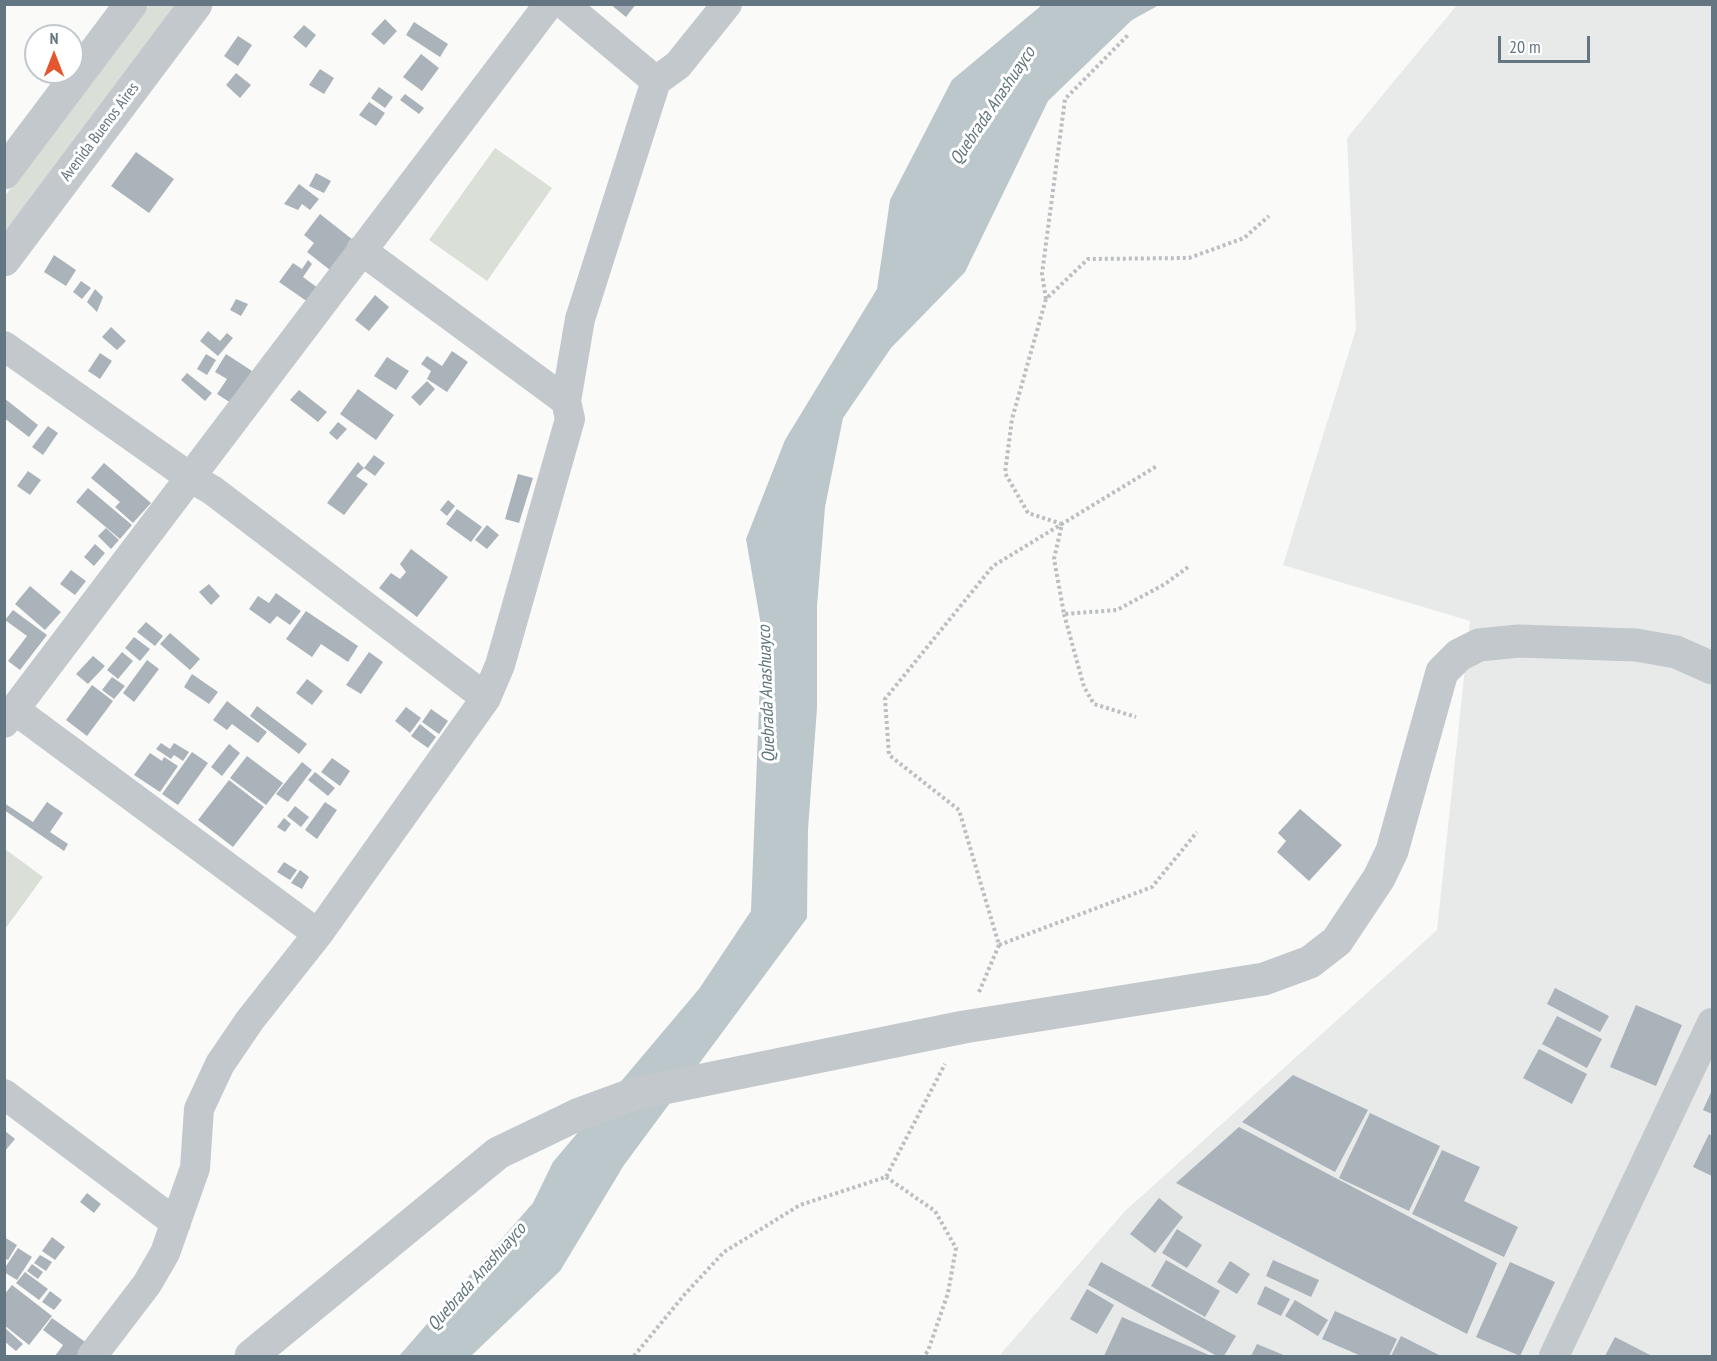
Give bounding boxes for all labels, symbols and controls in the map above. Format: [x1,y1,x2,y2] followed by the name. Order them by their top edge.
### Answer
[24,24,84,84] north arrow
[1501,24,1592,62] scale bar
[50,28,58,48] text: N
[1509,35,1541,58] text: 20 m
[946,43,1040,169] water label: Quebrada Anashuayco
[57,79,143,185] street label: Avenida Buenos Aires
[754,625,780,763] water label: Quebrada Anashuayco
[423,1219,531,1335] water label: Quebrada Anashuayco

